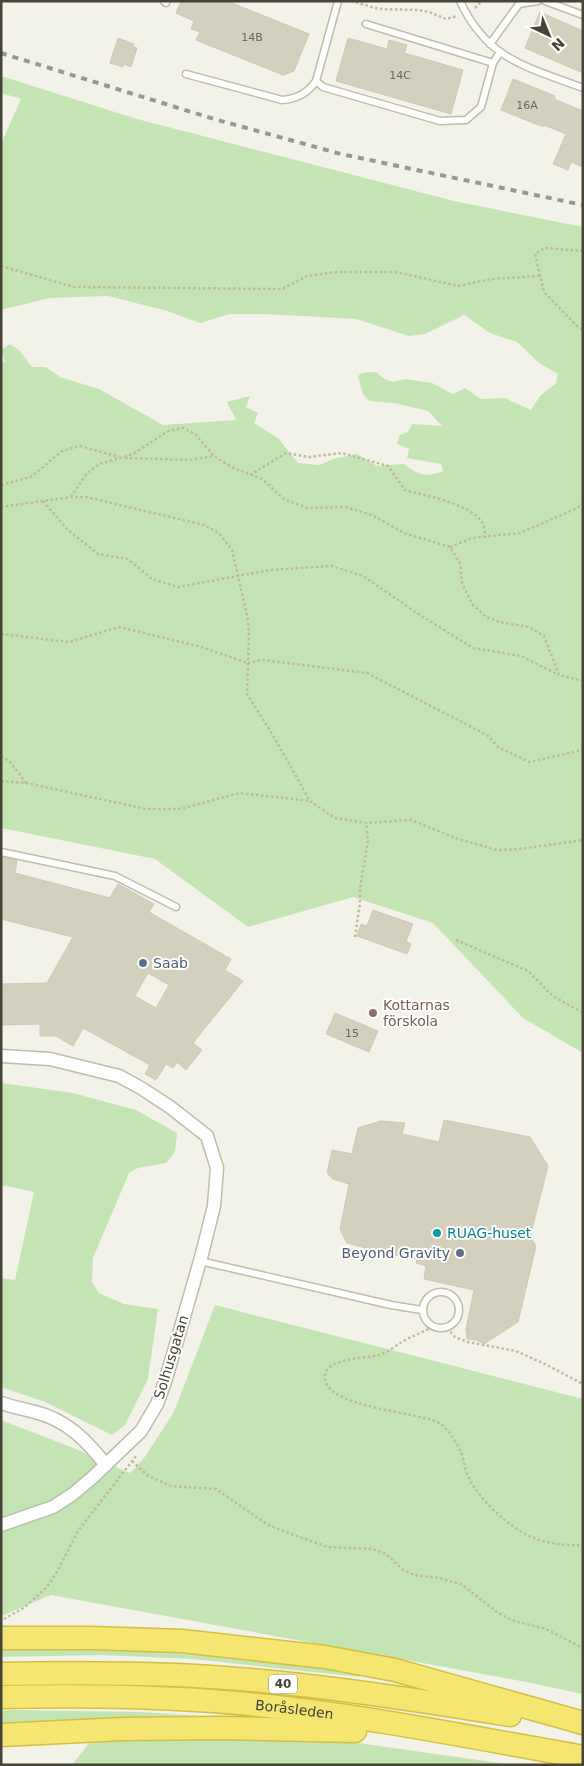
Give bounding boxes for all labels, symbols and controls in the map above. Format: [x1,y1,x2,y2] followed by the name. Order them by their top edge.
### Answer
[524,10,574,60] north arrow
[241,31,263,44] house number: 14B
[548,35,568,54] text: N
[389,69,411,82] house number: 14C
[516,99,538,112] house number: 16A
[153,955,188,971] place label: Saab
[137,957,149,969] marker: Saab
[383,997,450,1029] place label: Kottarnas förskola
[367,1007,379,1019] marker: Kottarnas förskola
[345,1027,359,1040] house number: 15
[447,1225,532,1241] place label: RUAG-huset
[431,1227,443,1239] marker: RUAG-huset
[342,1245,450,1261] place label: Beyond Gravity
[454,1247,466,1259] marker: Beyond Gravity
[151,1313,191,1401] street label: Solhusgatan
[269,1675,297,1694] road number: 40
[255,1697,335,1722] street label: Boråsleden

